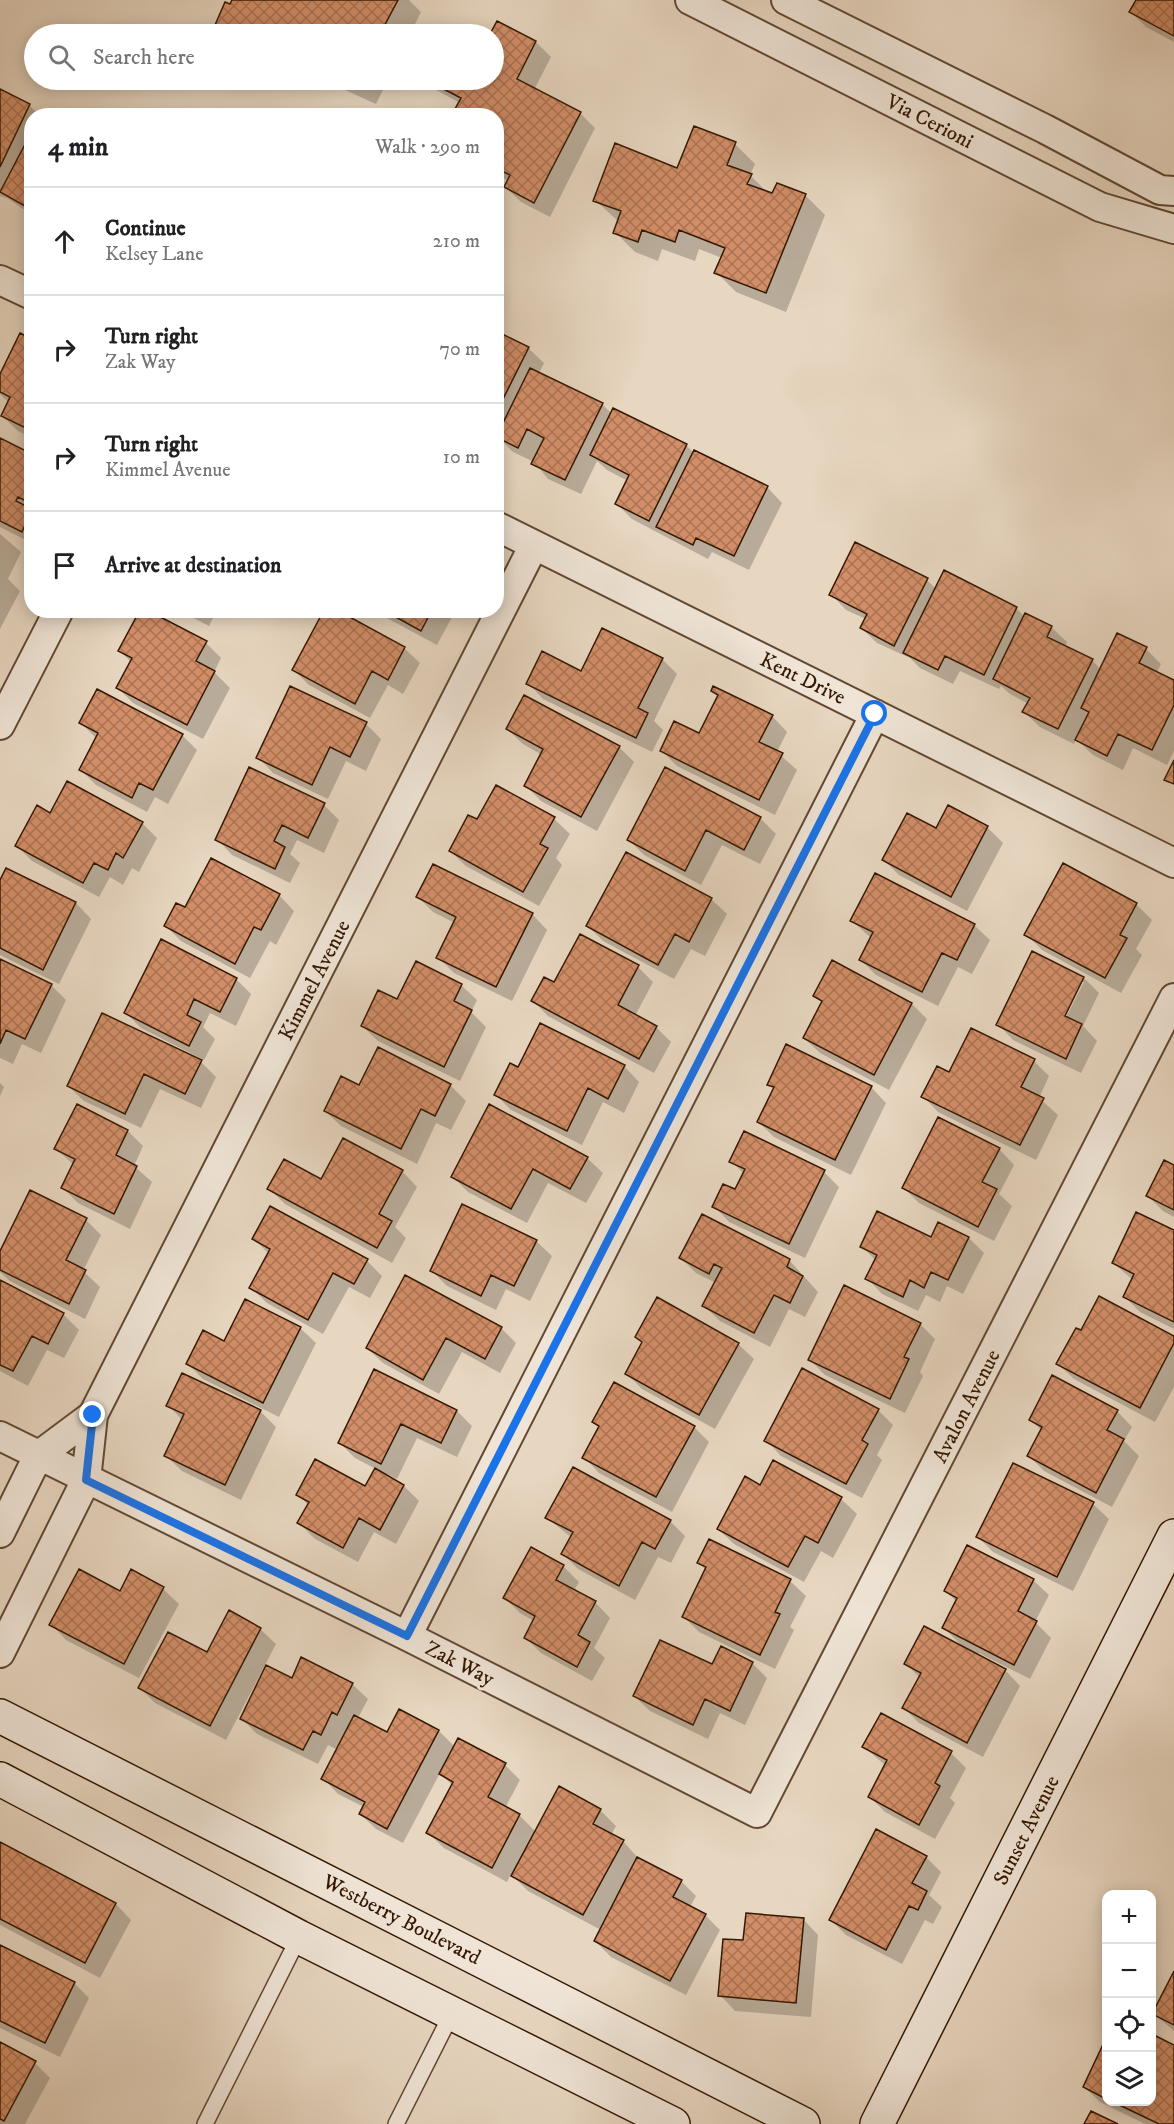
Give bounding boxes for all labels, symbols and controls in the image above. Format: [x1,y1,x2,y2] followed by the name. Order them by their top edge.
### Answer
[24,24,504,90] search box
[45,41,78,74] icon: search
[93,44,195,71] text: Search here
[881,88,978,155] street label: Via Cerioni
[48,131,108,164] text: 4 min
[375,135,480,160] text: Walk · 290 m
[105,215,186,242] text: Continue
[48,225,81,258] icon: ahead
[433,229,480,254] text: 210 m
[105,242,203,267] text: Kelsey Lane
[105,323,198,350] text: Turn right
[48,333,81,366] icon: right
[439,337,480,362] text: 70 m
[105,350,176,375] text: Zak Way
[105,431,198,458] text: Turn right
[48,441,81,474] icon: right
[443,445,480,470] text: 10 m
[105,458,230,483] text: Kimmel Avenue
[48,549,81,582] icon: arrive
[105,552,282,579] text: Arrive at destination
[755,647,850,711] street label: Kent Drive
[861,700,887,726] route start
[273,916,357,1045] street label: Kimmel Avenue
[927,1345,1007,1467] street label: Avalon Avenue
[79,1401,105,1427] route end
[421,1635,499,1693] street label: Zak Way
[988,1771,1066,1890] street label: Sunset Avenue
[317,1868,486,1971] street label: Westberry Boulevard
[1102,1890,1156,2106] map controls
[1102,1890,1156,1944] button: +
[1102,1944,1156,1998] button: −
[1102,1998,1156,2052] button: locate
[1102,2052,1156,2106] button: layers

